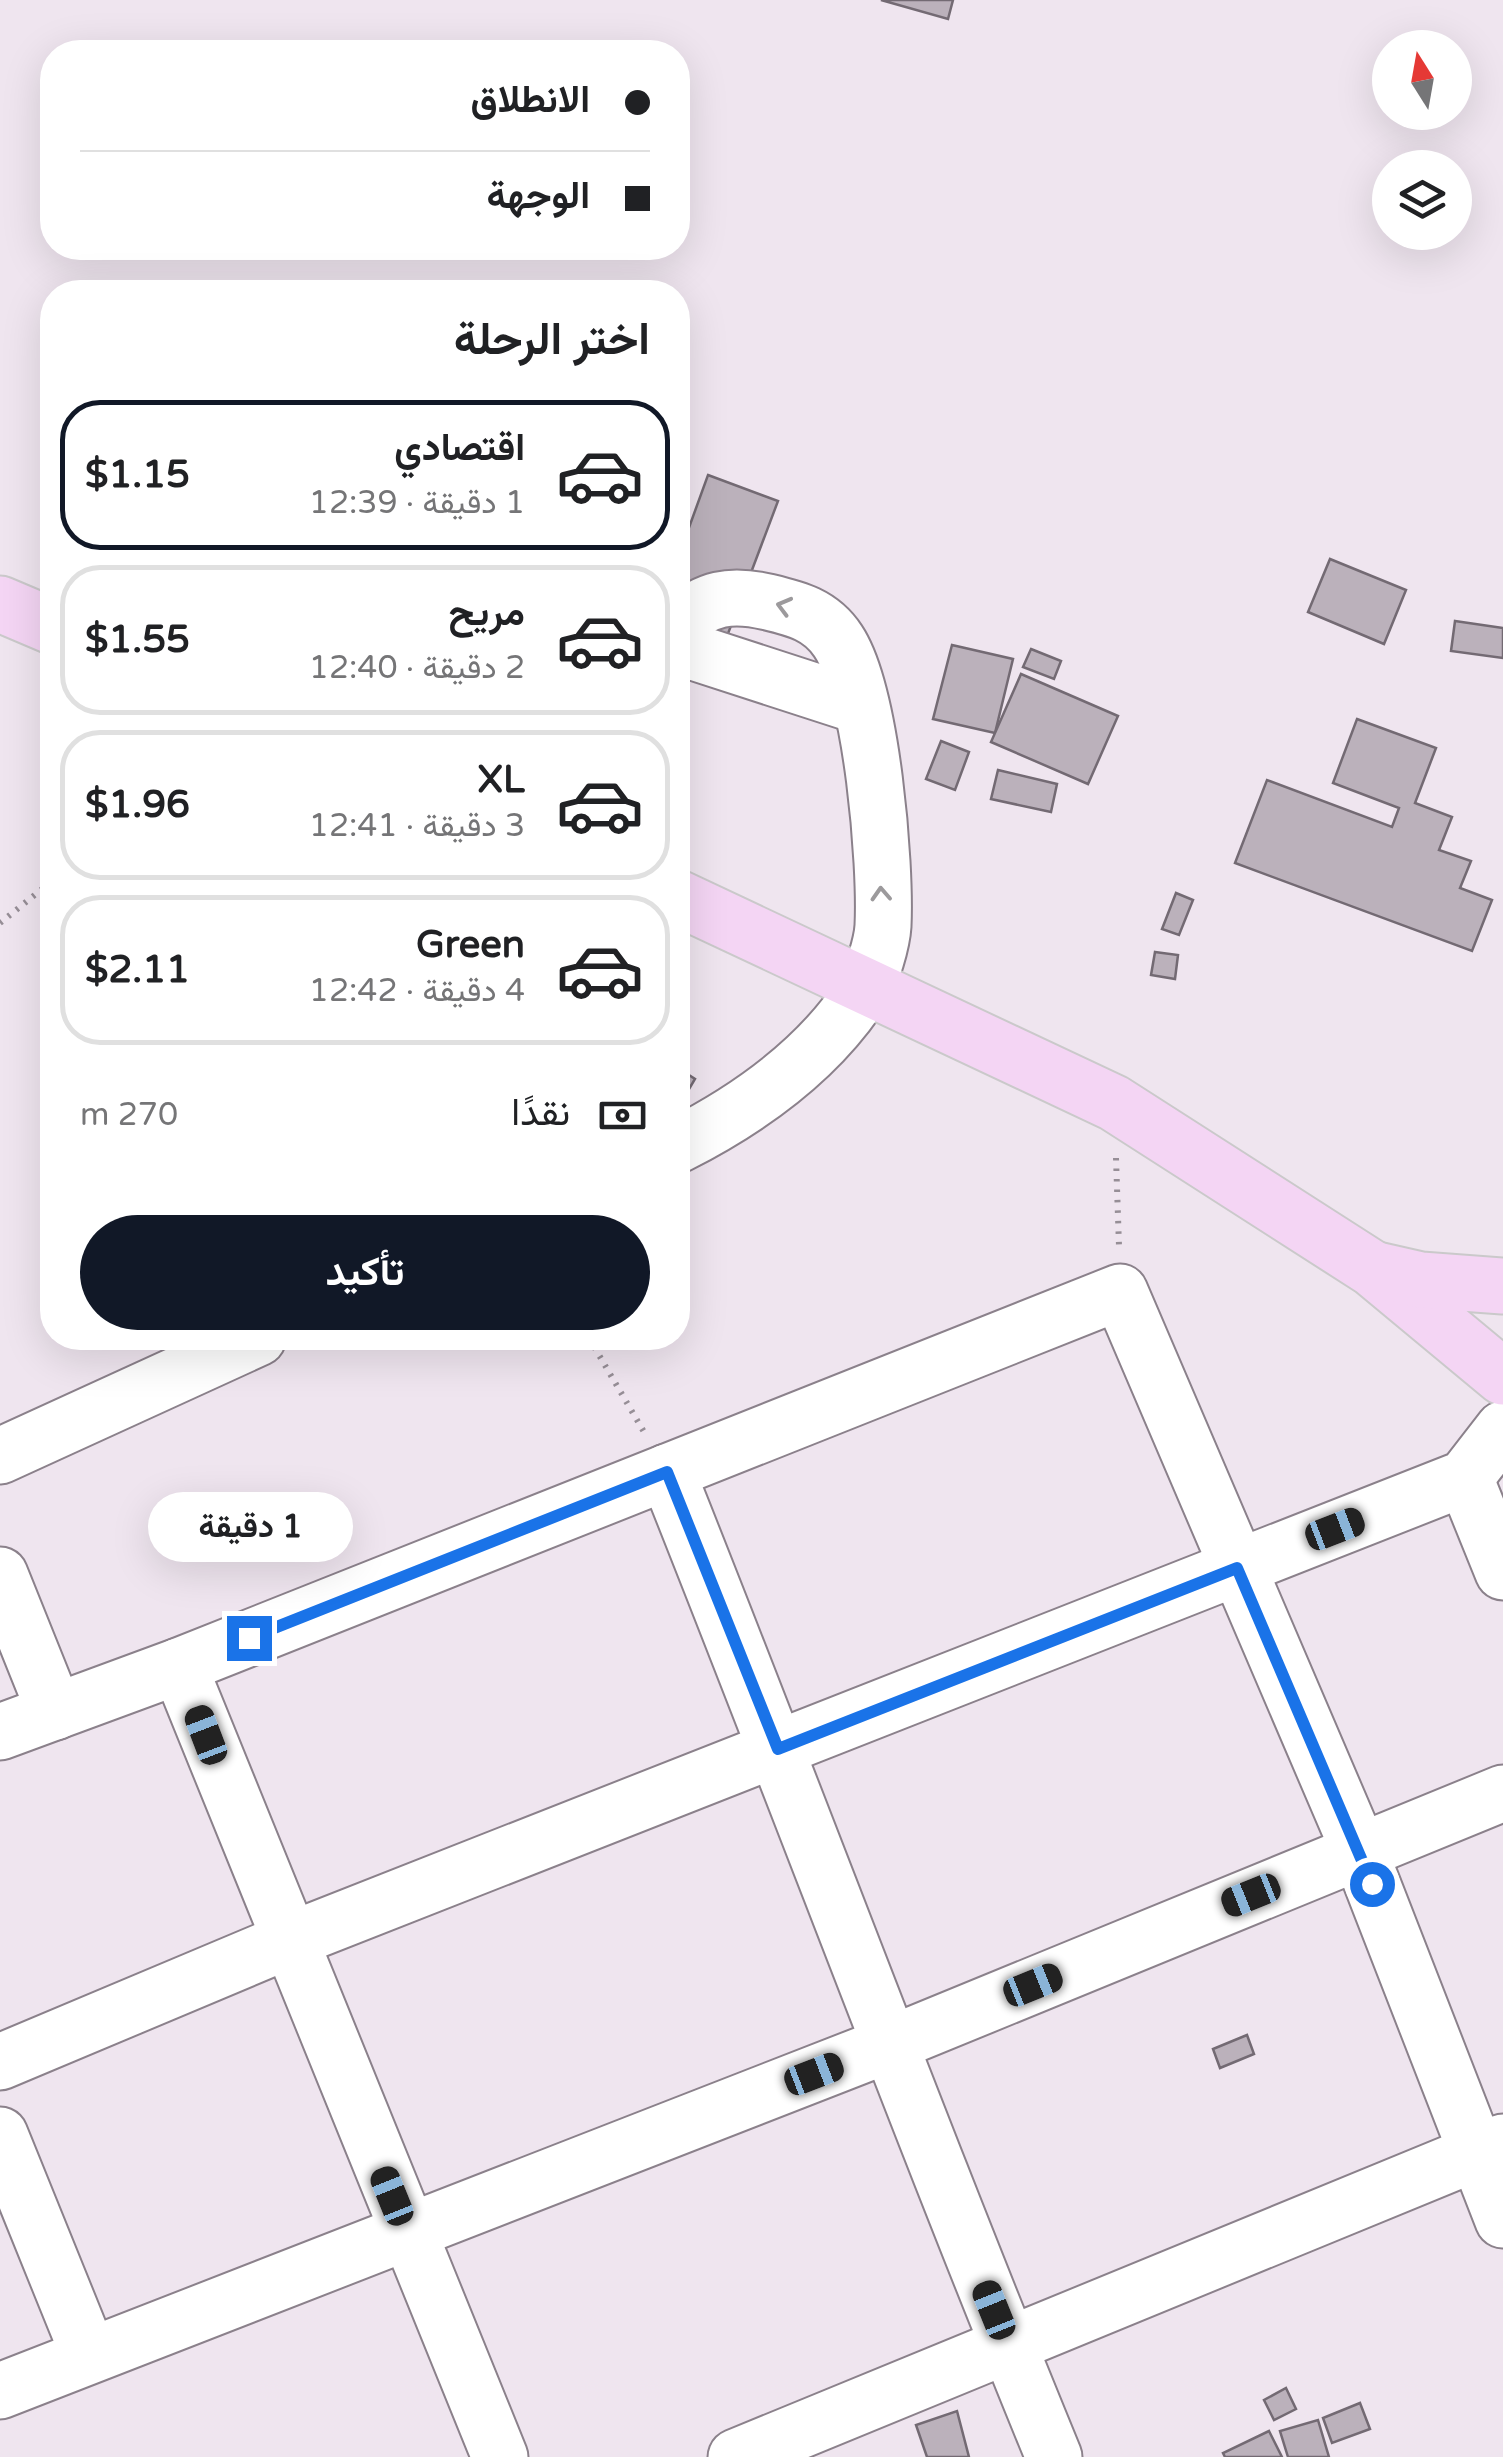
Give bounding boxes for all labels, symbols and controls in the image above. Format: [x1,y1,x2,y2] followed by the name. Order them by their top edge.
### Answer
[1372,30,1472,130] north arrow
[1372,30,1472,250] map controls
[471,77,590,123] text: الانطلاق
[1372,150,1472,250] button: layers
[487,173,590,219] text: الوجهة
[454,313,650,367] text: اختر الرحلة
[394,425,525,471] text: اقتصادي
[555,430,645,520] icon: car
[85,452,190,498] text: $1.15
[309,484,525,522] text: 1 دقيقة · 12:39
[449,590,525,636] text: مريح
[555,595,645,685] icon: car
[776,597,793,618] one-way arrow
[85,617,190,663] text: $1.55
[309,649,525,687] text: 2 دقيقة · 12:40
[478,757,525,803] text: XL
[555,760,645,850] icon: car
[85,782,190,828] text: $1.96
[309,807,525,845] text: 3 دقيقة · 12:41
[871,885,892,901] one-way arrow
[416,922,525,968] text: Green
[555,925,645,1015] icon: car
[85,947,190,993] text: $2.11
[309,972,525,1010] text: 4 دقيقة · 12:42
[595,1088,650,1143] icon: cash
[511,1090,570,1136] text: نقدًا
[80,1096,178,1134] text: 270 m
[80,1215,650,1330] button: تأكيد
[146,1493,352,1563] callout: 1 دقيقة
[1302,1504,1368,1554] car
[199,1508,302,1546] text: 1 دقيقة
[227,1616,272,1661] route end
[181,1702,231,1768] car
[1350,1862,1395,1907] route start
[1218,1870,1284,1920] car
[1000,1960,1066,2010] car
[781,2049,847,2099] car
[367,2163,417,2229] car
[969,2277,1019,2343] car

